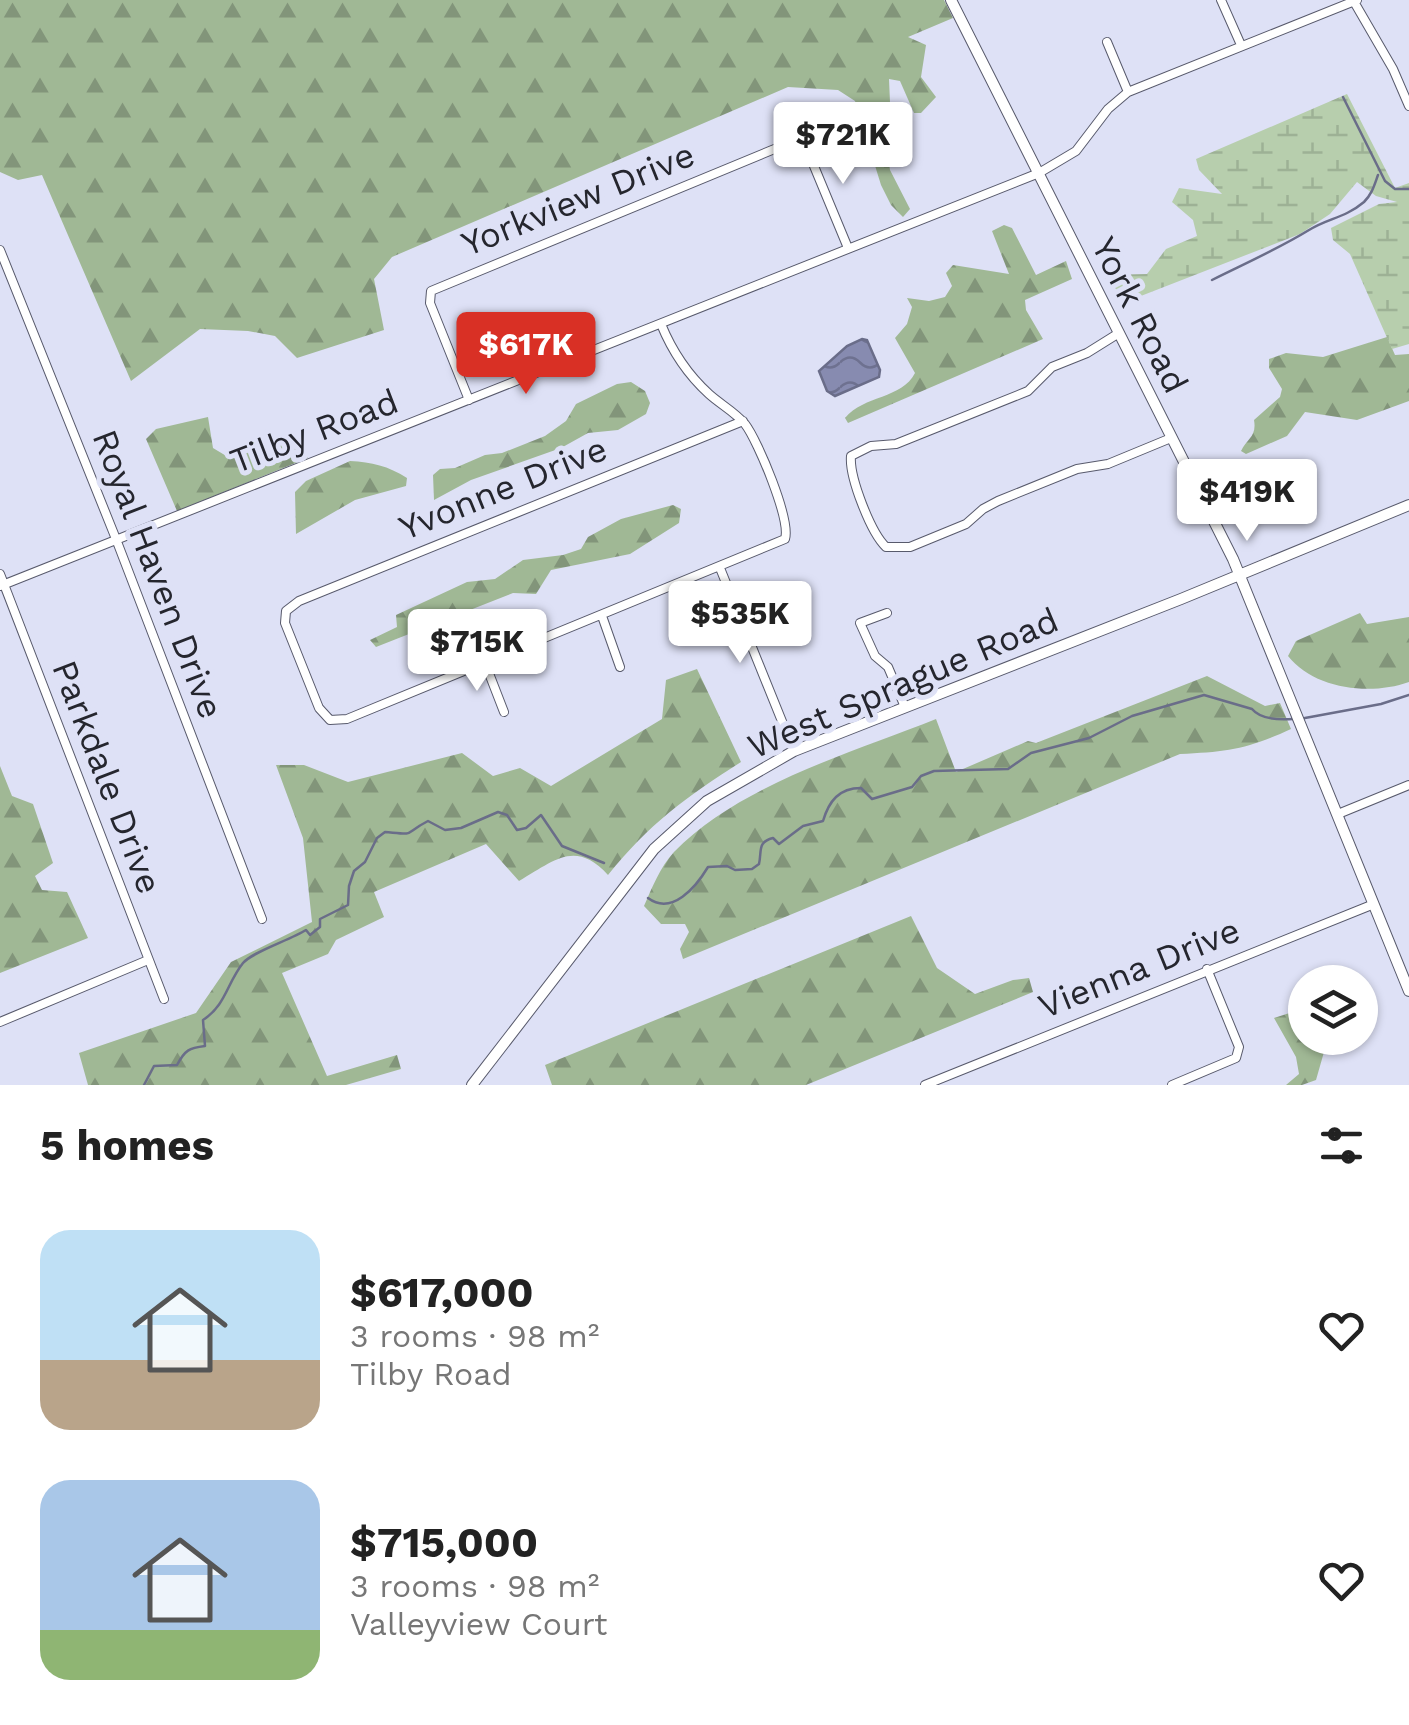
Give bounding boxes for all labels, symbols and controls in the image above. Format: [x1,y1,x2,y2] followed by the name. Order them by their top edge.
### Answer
[773,102,913,187] pin: $721K
[795,115,891,153] text: $721K
[455,133,701,265] street label: Yorkview Drive
[1083,230,1197,400] street label: York Road
[456,312,596,397] pin: $617K
[478,325,574,363] text: $617K
[224,380,404,482] street label: Tilby Road
[84,424,232,724] street label: Royal Haven Drive
[393,427,613,549] street label: Yvonne Drive
[1177,459,1317,544] pin: $419K
[1199,472,1295,510] text: $419K
[670,581,810,666] pin: $535K
[691,594,789,632] text: $535K
[741,599,1065,767] street label: West Sprague Road
[407,609,547,694] pin: $715K
[430,622,524,660] text: $715K
[43,655,171,899] street label: Parkdale Drive
[1032,909,1246,1027] street label: Vienna Drive
[1288,965,1378,1055] map controls
[1288,965,1378,1055] button: layers
[1314,1118,1369,1173] icon: filters
[40,1121,214,1170] text: 5 homes
[350,1268,534,1317] text: $617,000
[120,1270,240,1390] icon: home
[1314,1303,1369,1358] icon: heart
[350,1317,599,1355] text: 3 rooms · 98 m²
[350,1355,511,1393] text: Tilby Road
[350,1518,538,1567] text: $715,000
[120,1520,240,1640] icon: home
[1314,1553,1369,1608] icon: heart
[350,1567,599,1605] text: 3 rooms · 98 m²
[350,1605,607,1643] text: Valleyview Court

